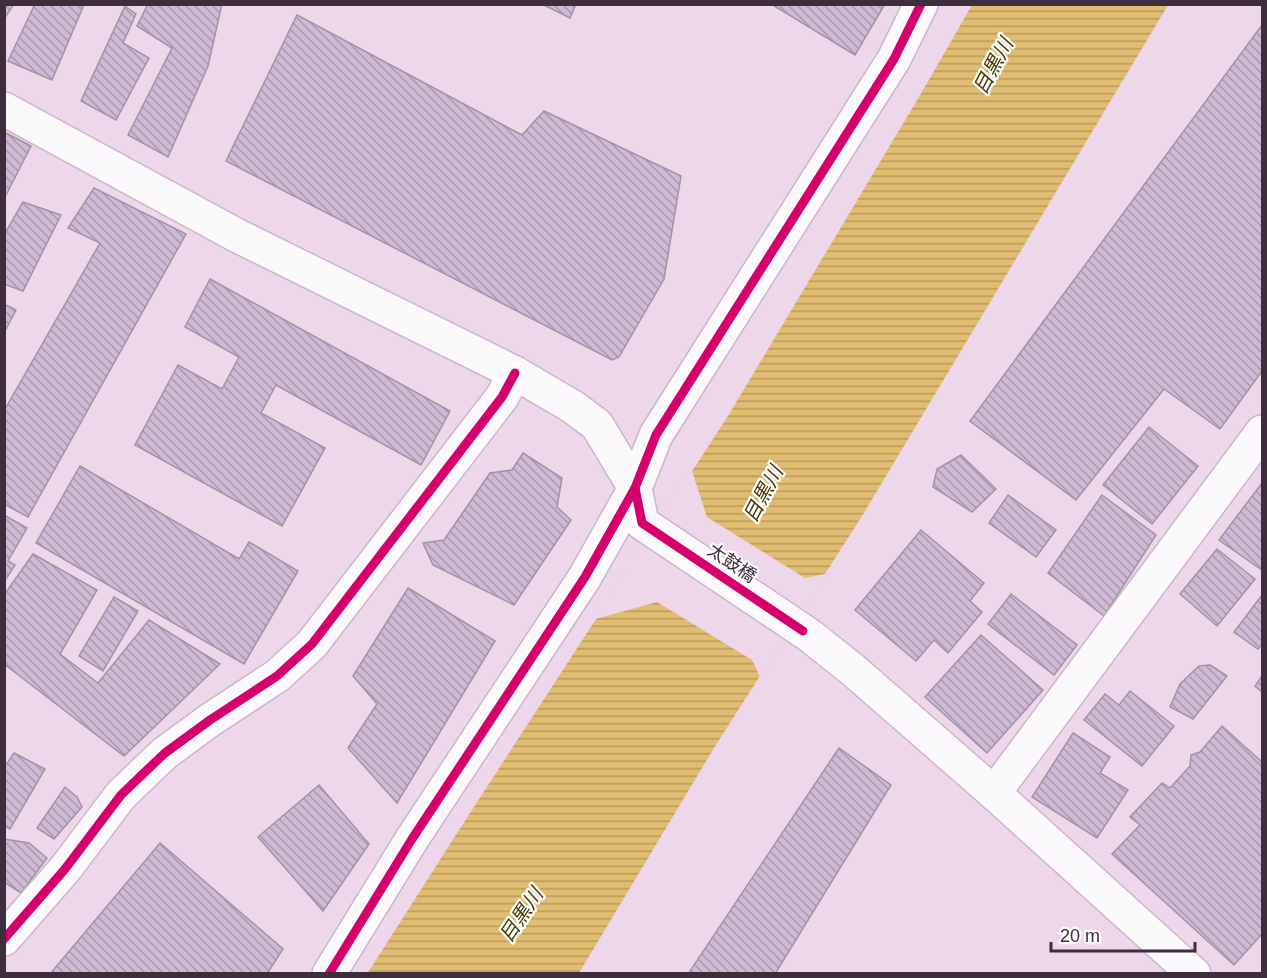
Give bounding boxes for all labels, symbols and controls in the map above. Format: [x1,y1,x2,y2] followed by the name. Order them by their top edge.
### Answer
[969,33,1018,98] water label: 目黒川
[739,461,788,526] water label: 目黒川
[704,540,760,586] street label: 太鼓橋
[495,882,548,946] water label: 目黒川
[1051,915,1195,953] scale bar
[1060,926,1100,946] text: 20 m

